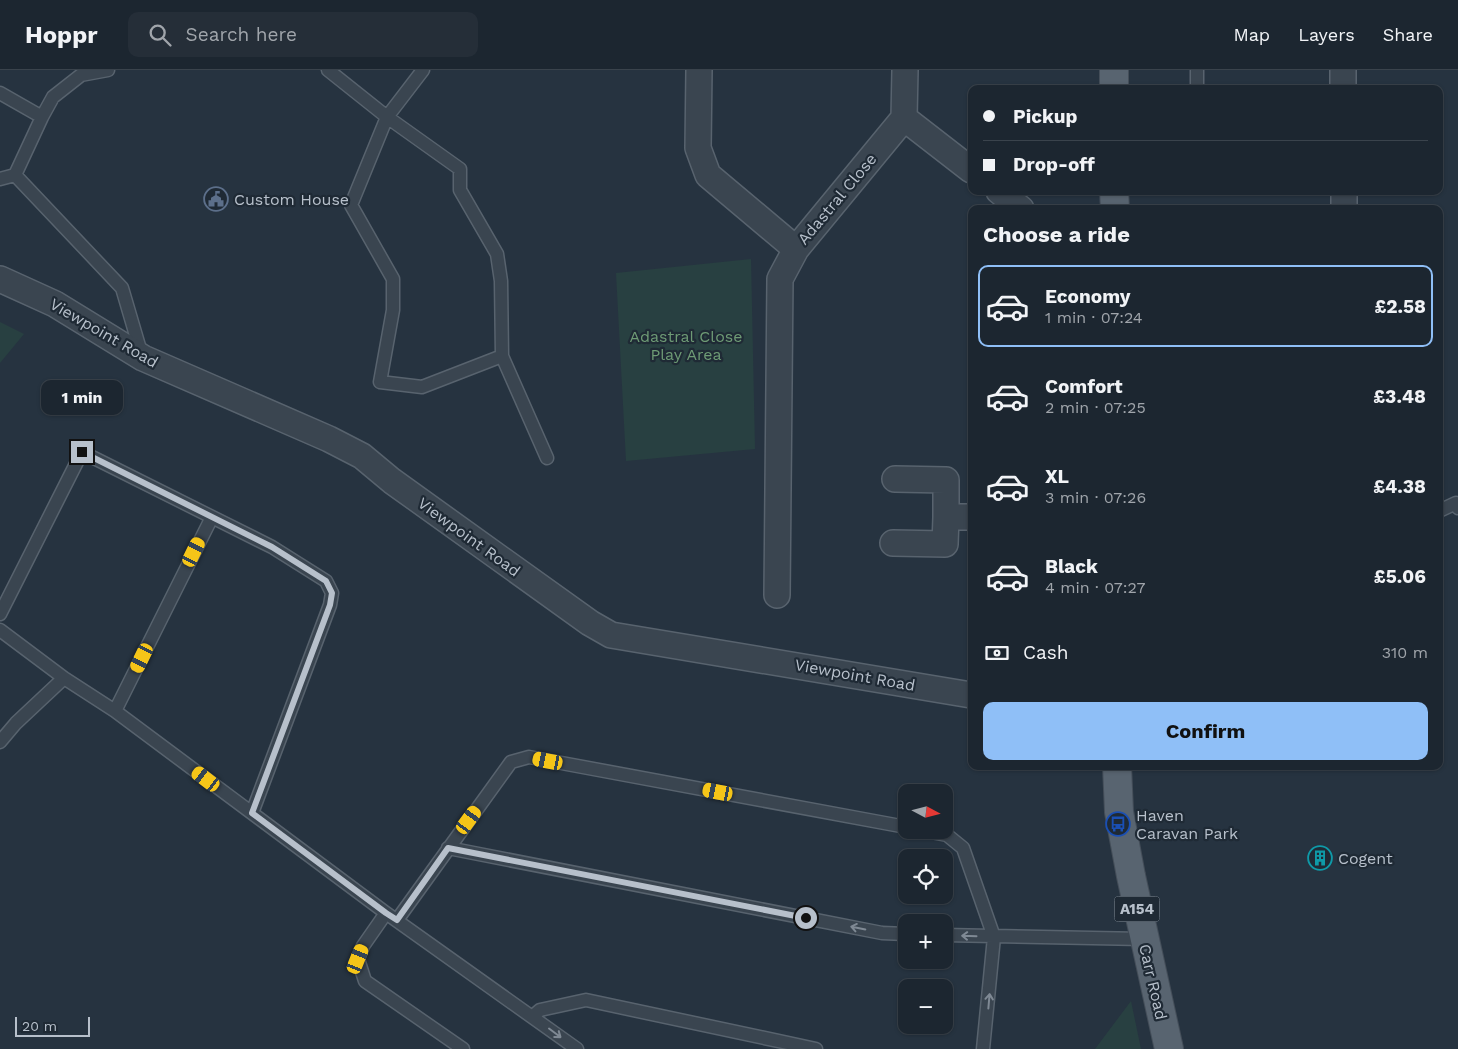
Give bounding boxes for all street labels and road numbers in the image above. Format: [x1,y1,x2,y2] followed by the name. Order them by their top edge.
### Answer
[793,150,881,248] street label: Adastral Close
[46,294,162,372] street label: Viewpoint Road
[414,493,524,581] street label: Viewpoint Road
[793,655,917,695] street label: Viewpoint Road
[1114,896,1160,922] road number: A154
[1135,942,1171,1022] street label: Carr Road

